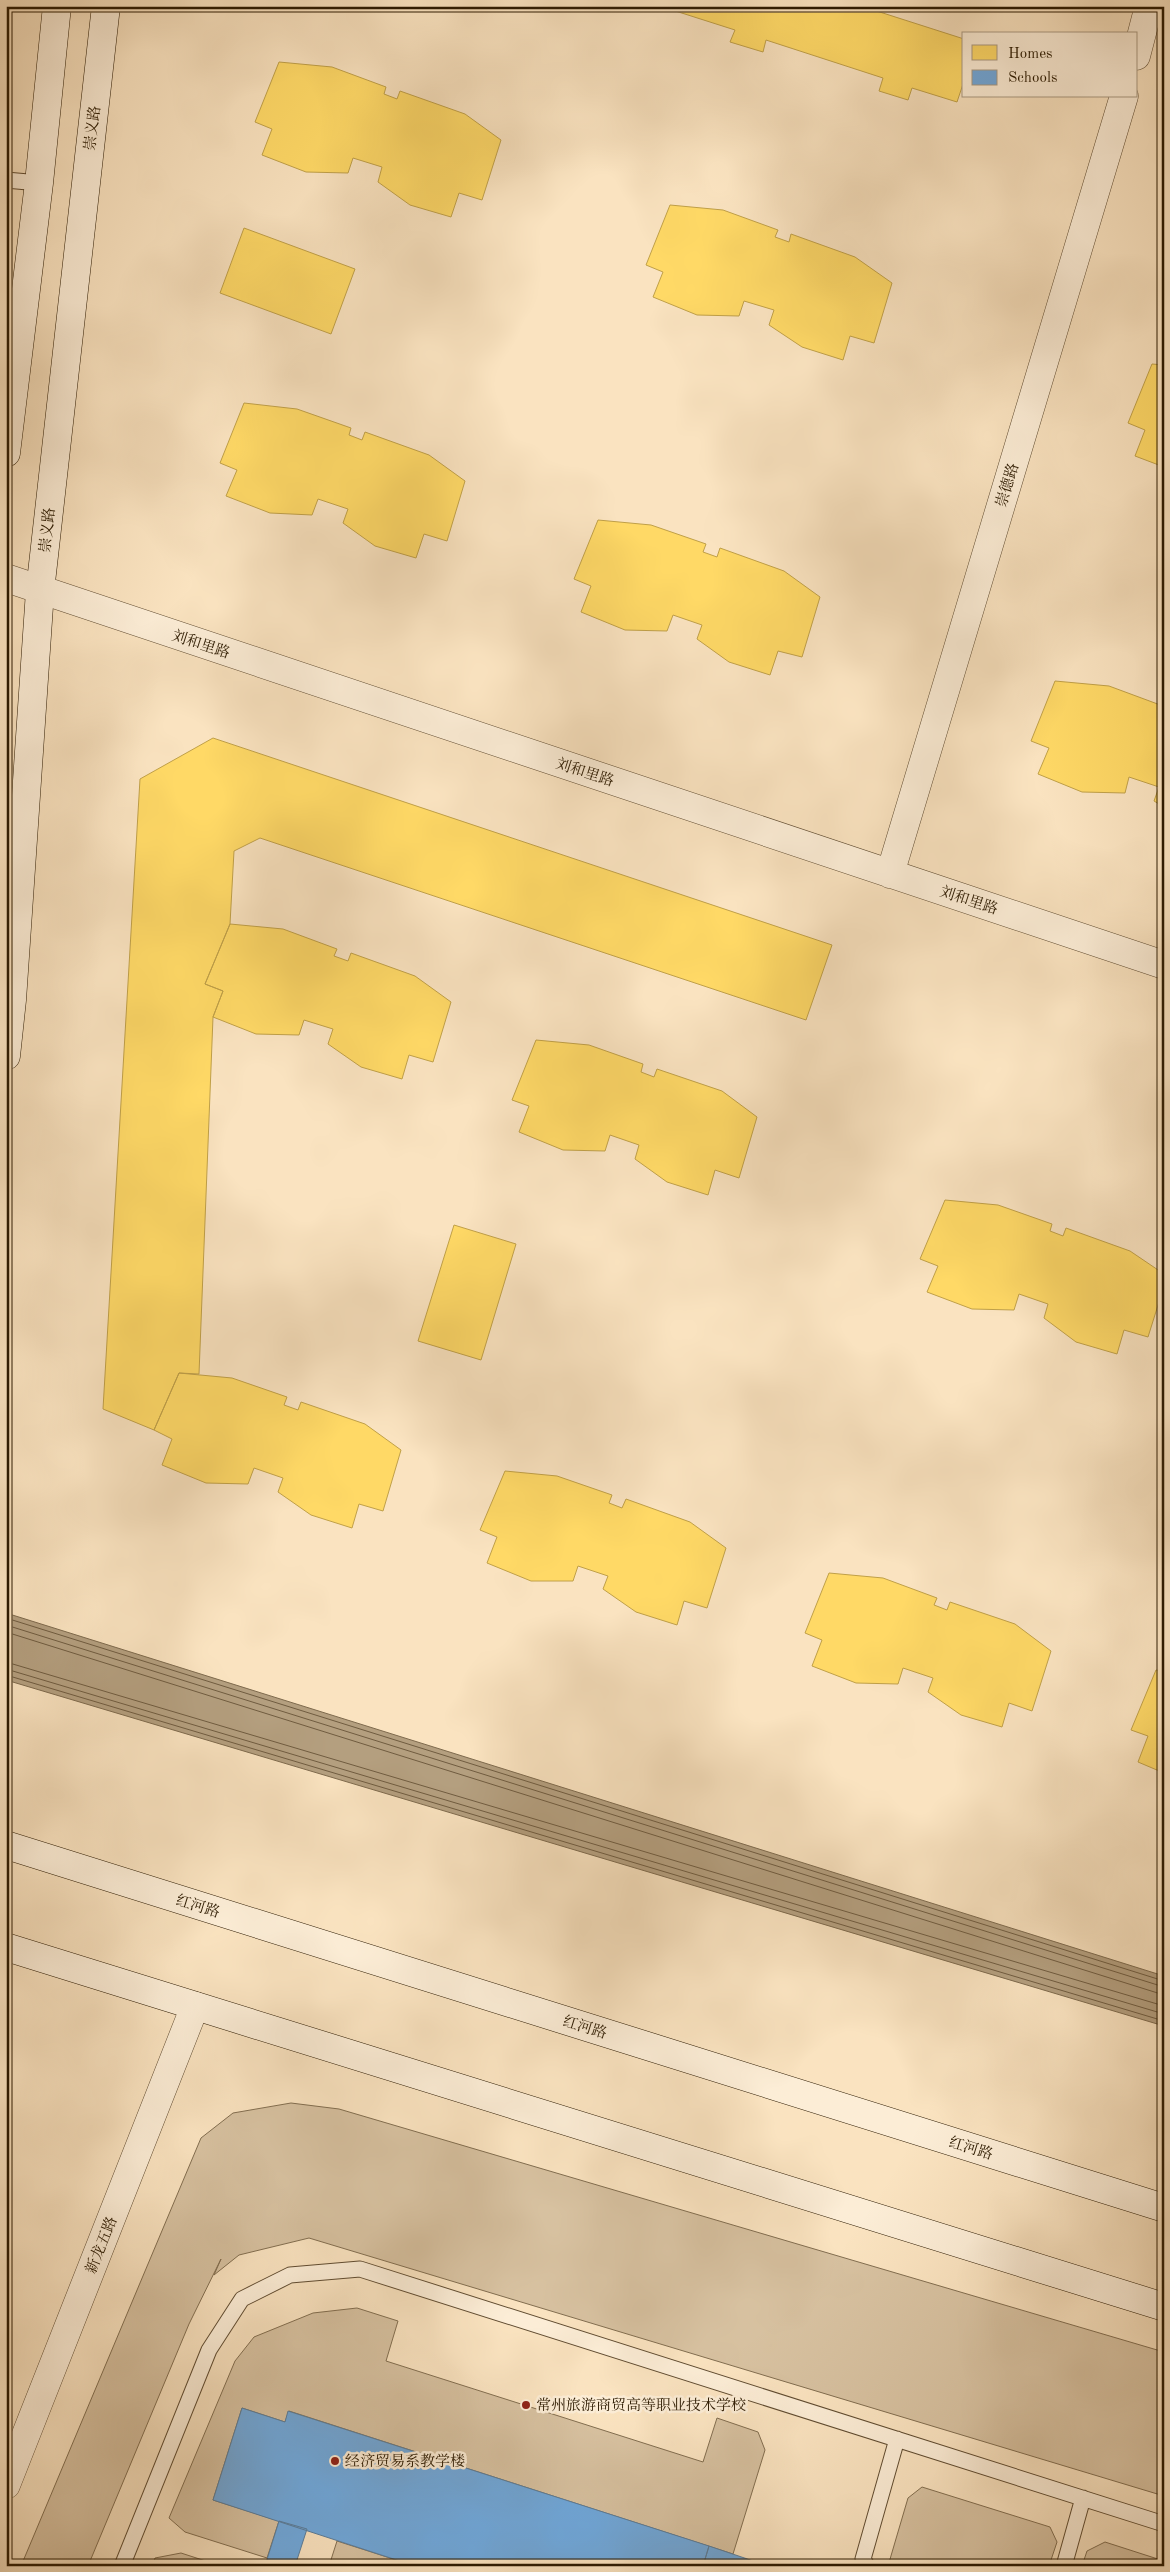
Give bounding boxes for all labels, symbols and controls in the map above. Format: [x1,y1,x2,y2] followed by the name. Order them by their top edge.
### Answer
[962,32,1138,98] legend
[1008,47,1053,62] text: Homes
[1008,71,1057,86] text: Schools
[81,105,104,151] street label: 崇义路
[993,461,1022,509] street label: 崇德路
[37,507,58,553] street label: 崇义路
[170,627,232,662] street label: 刘和里路
[554,755,616,790] street label: 刘和里路
[938,883,1000,918] street label: 刘和里路
[174,1892,222,1921] street label: 红河路
[561,2013,609,2042] street label: 红河路
[947,2134,995,2163] street label: 红河路
[82,2214,121,2276] street label: 新龙五路
[536,2397,746,2414] place label: 常州旅游商贸高等职业技术学校
[520,2399,532,2411] marker: 常州旅游商贸高等职业技术学校
[345,2453,465,2470] place label: 经济贸易系教学楼
[329,2455,341,2467] marker: 经济贸易系教学楼

